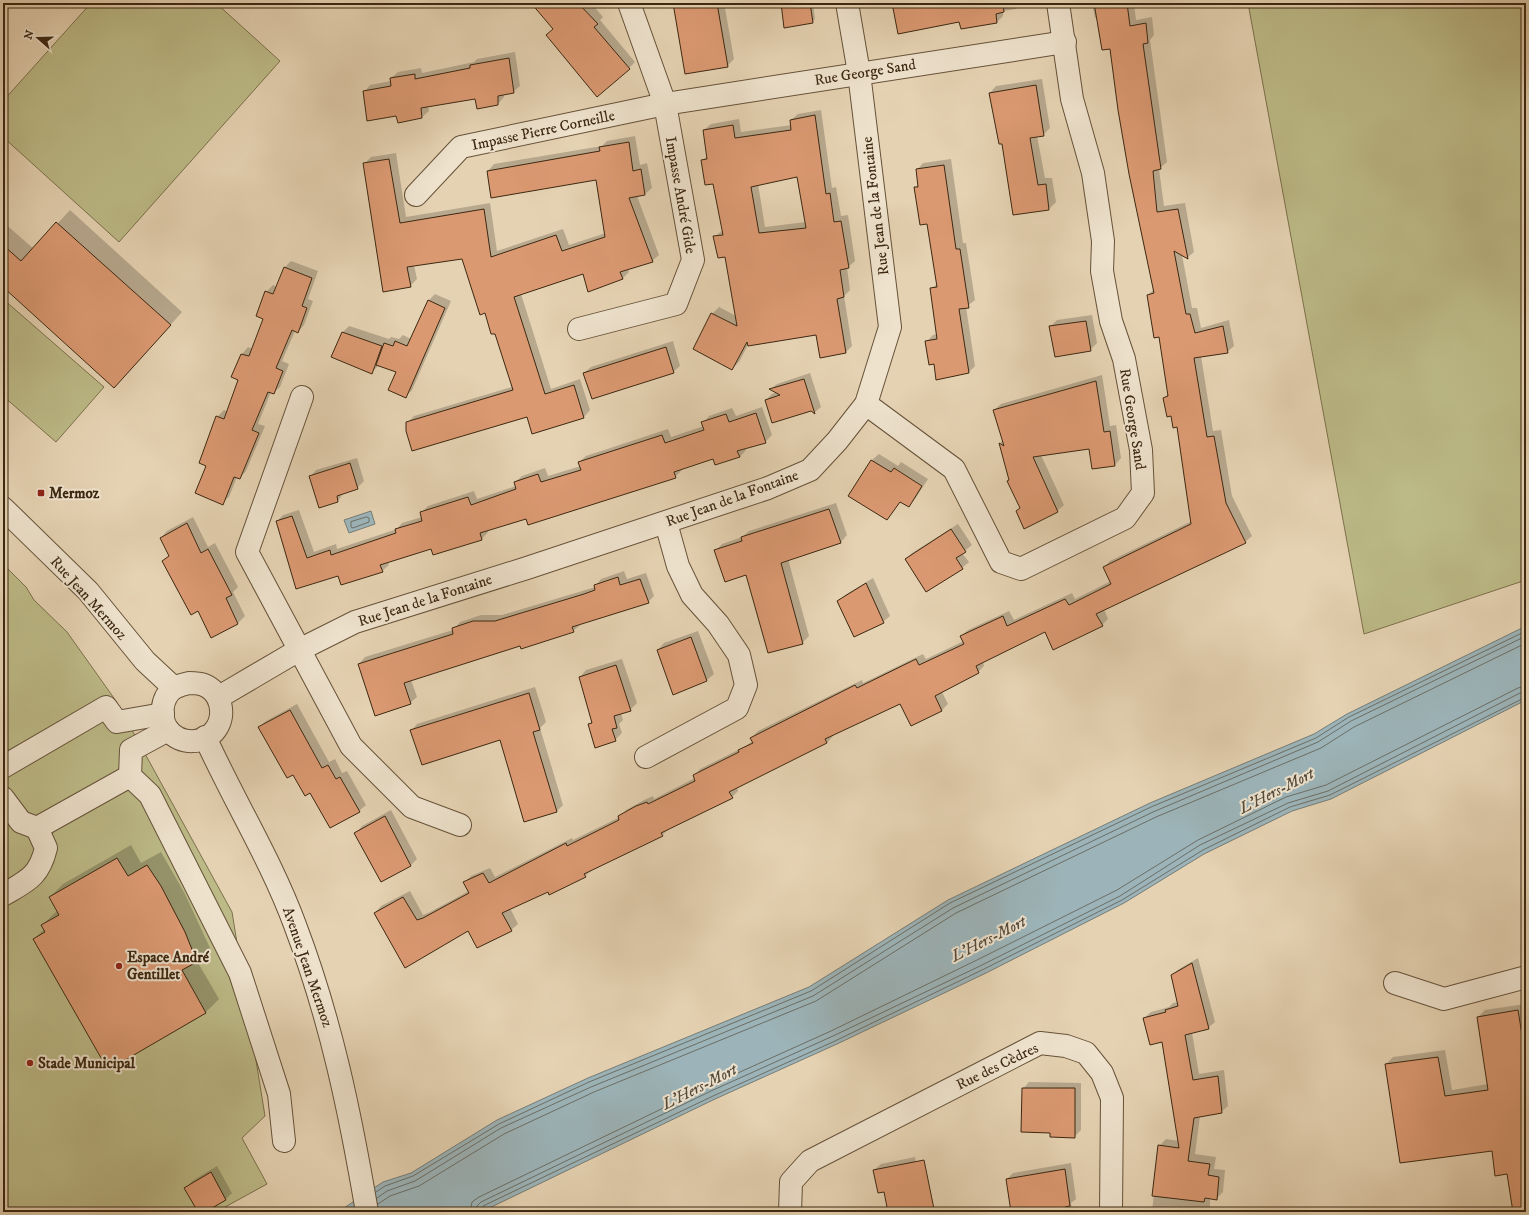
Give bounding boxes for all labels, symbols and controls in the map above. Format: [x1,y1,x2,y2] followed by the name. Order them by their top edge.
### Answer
[18,18,58,58] north arrow
[21,28,38,42] text: N
[813,55,918,90] street label: Rue George Sand
[470,106,616,155] street label: Impasse Pierre Corneille
[661,135,700,255] street label: Impasse André Gide
[858,135,893,276] street label: Rue Jean de la Fontaine
[1115,367,1150,472] street label: Rue George Sand
[663,466,801,531] street label: Rue Jean de la Fontaine
[49,484,100,503] place label: Mermoz
[36,488,46,498] marker: Mermoz
[46,552,132,645] street label: Rue Jean Mermoz
[356,570,495,631] street label: Rue Jean de la Fontaine
[1235,763,1318,819] water label: L'Hers-Mort
[278,904,337,1030] street label: Avenue Jean Mermoz
[947,911,1030,967] water label: L'Hers-Mort
[127,948,210,984] place label: Espace André Gentillet
[114,961,124,971] marker: Espace André Gentillet
[953,1038,1041,1095] street label: Rue des Cèdres
[38,1054,136,1073] place label: Stade Municipal
[25,1058,35,1068] marker: Stade Municipal
[658,1059,741,1115] water label: L'Hers-Mort

